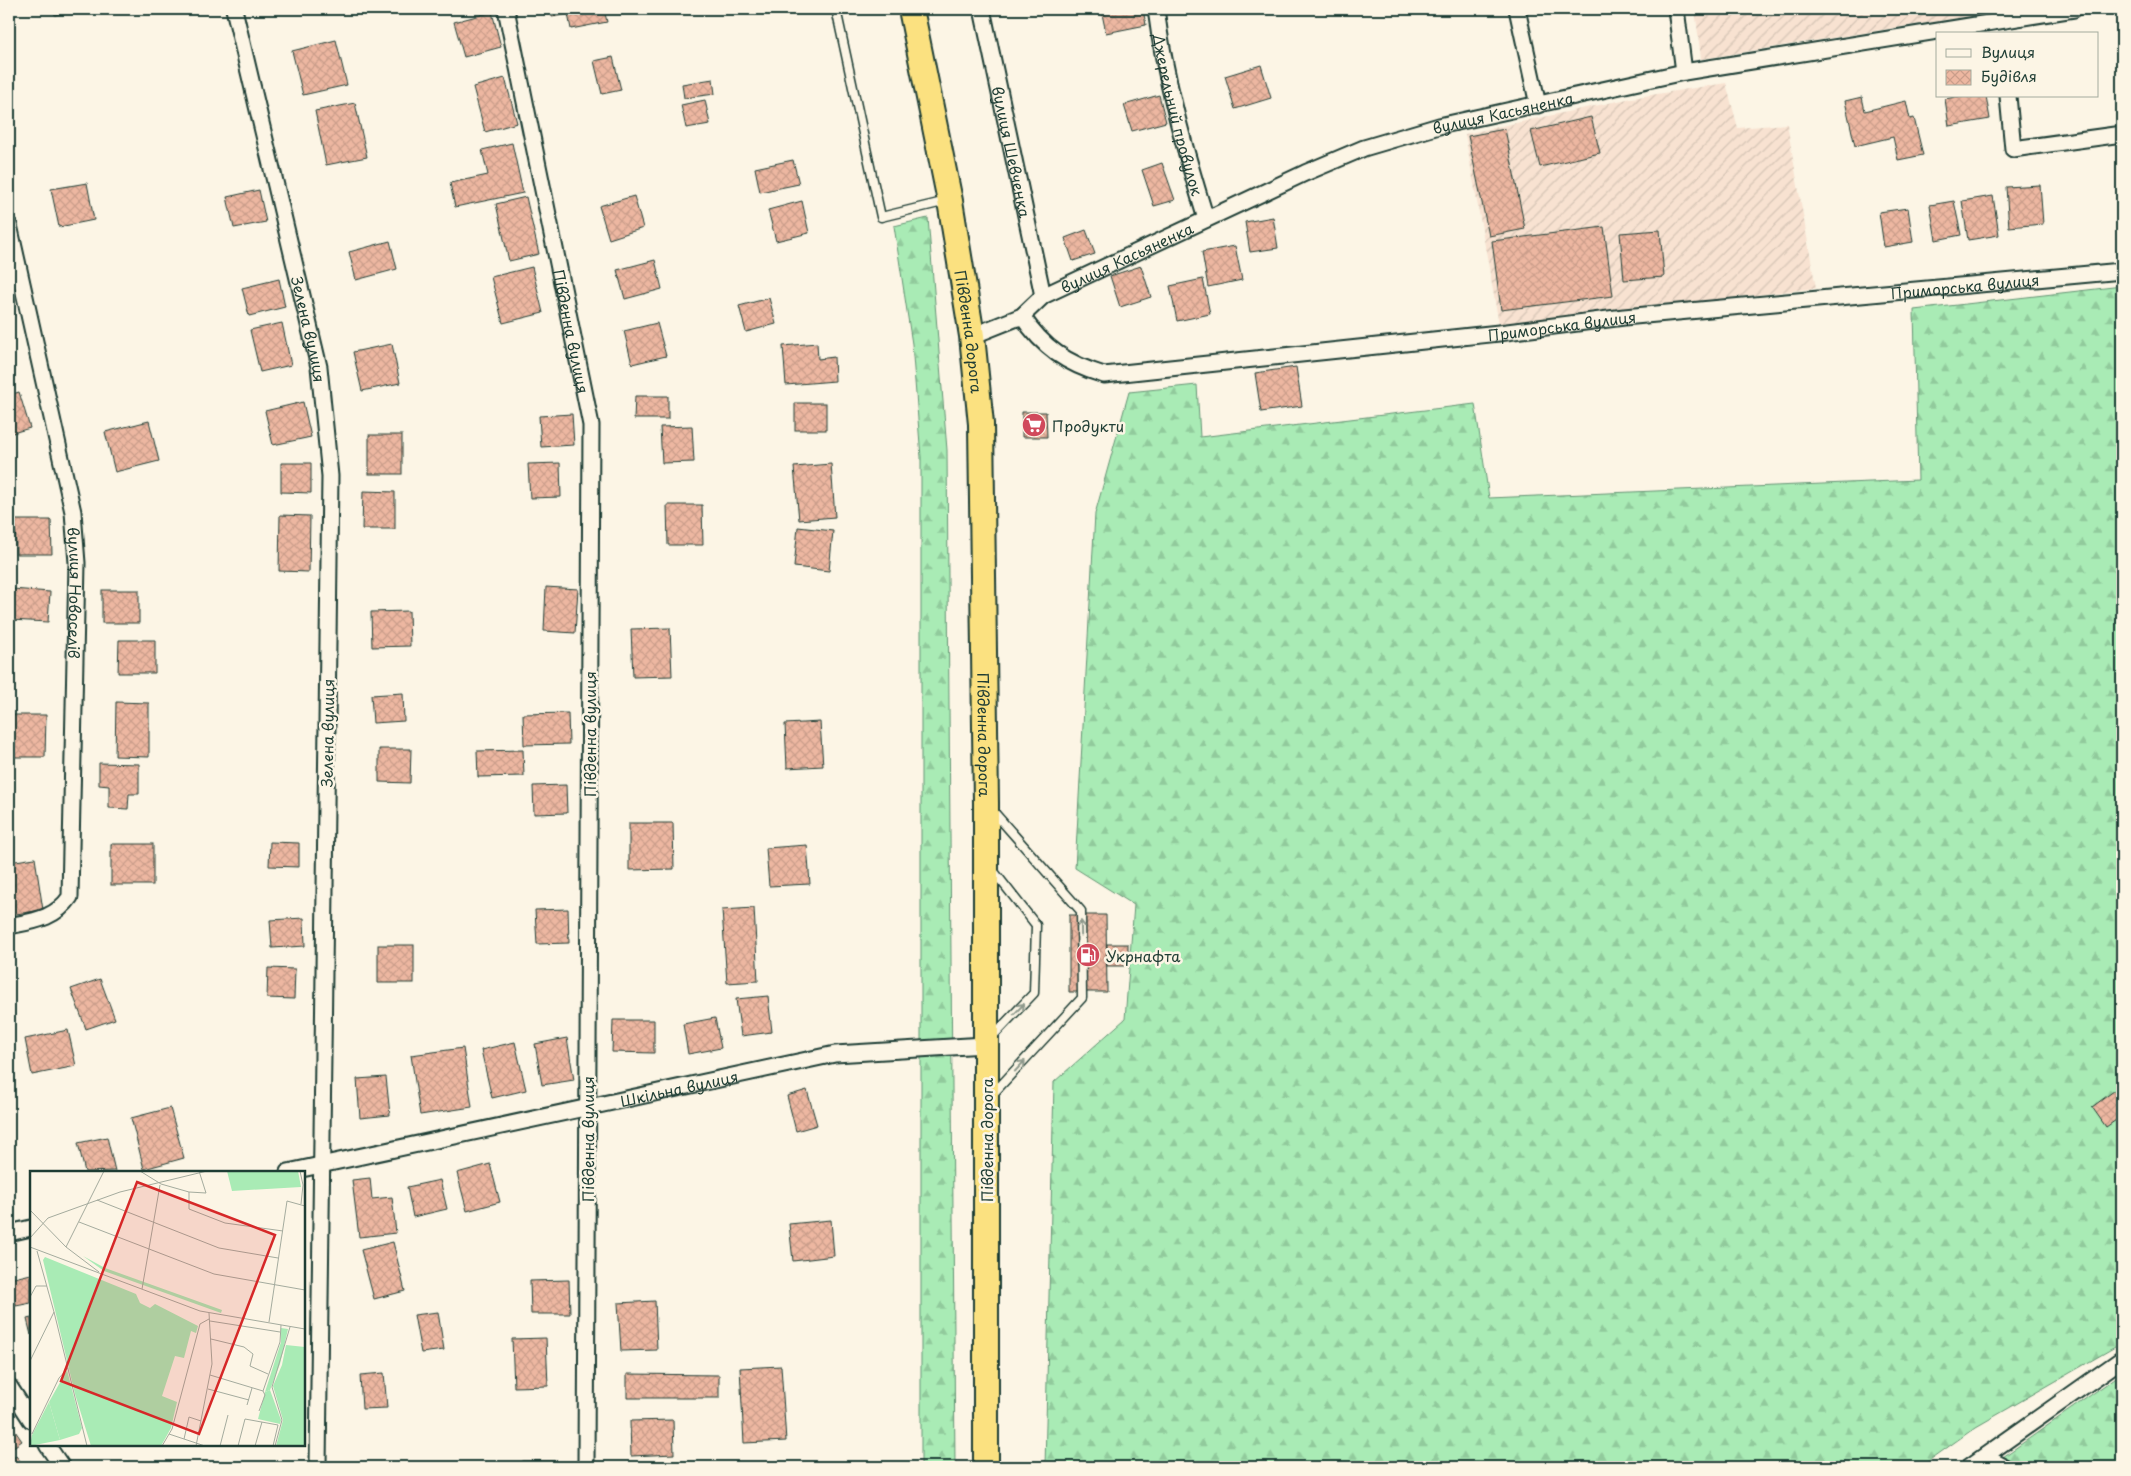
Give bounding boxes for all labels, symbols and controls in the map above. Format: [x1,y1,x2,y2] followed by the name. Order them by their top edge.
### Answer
[1148,31,1210,198] street label: Джерельний провулок
[1936,32,2098,98] legend
[1981,40,2035,63] text: Вулиця
[1981,64,2037,87] text: Будівля
[987,84,1038,220] street label: вулиця Шевченка
[1429,85,1576,139] street label: вулиця Касьяненка
[1056,216,1197,298] street label: вулиця Касьяненка
[548,267,596,395] street label: Південна вулиця
[1890,267,2040,304] street label: Приморська вулиця
[950,268,989,395] street label: Південна дорога
[286,274,332,383] street label: Зелена вулиця
[1487,304,1637,346] street label: Приморська вулиця
[1021,412,1047,438] supermarket icon: Продукти
[1052,414,1124,437] place label: Продукти
[63,526,89,659] street label: вулиця Новоселів
[578,671,601,797] street label: Південна вулиця
[973,673,997,798] street label: Південна дорога
[315,679,339,787] street label: Зелена вулиця
[1076,920,1086,936] one-way arrow
[1075,942,1101,968] fuel station icon: Укрнафта
[1106,944,1181,967] place label: Укрнафта
[1013,1003,1025,1016] one-way arrow
[1014,1059,1025,1072] one-way arrow
[618,1064,740,1112] street label: Шкільна вулиця
[576,1076,599,1202] street label: Південна вулиця
[975,1077,998,1202] street label: Південна дорога
[30,1171,305,1446] inset map

